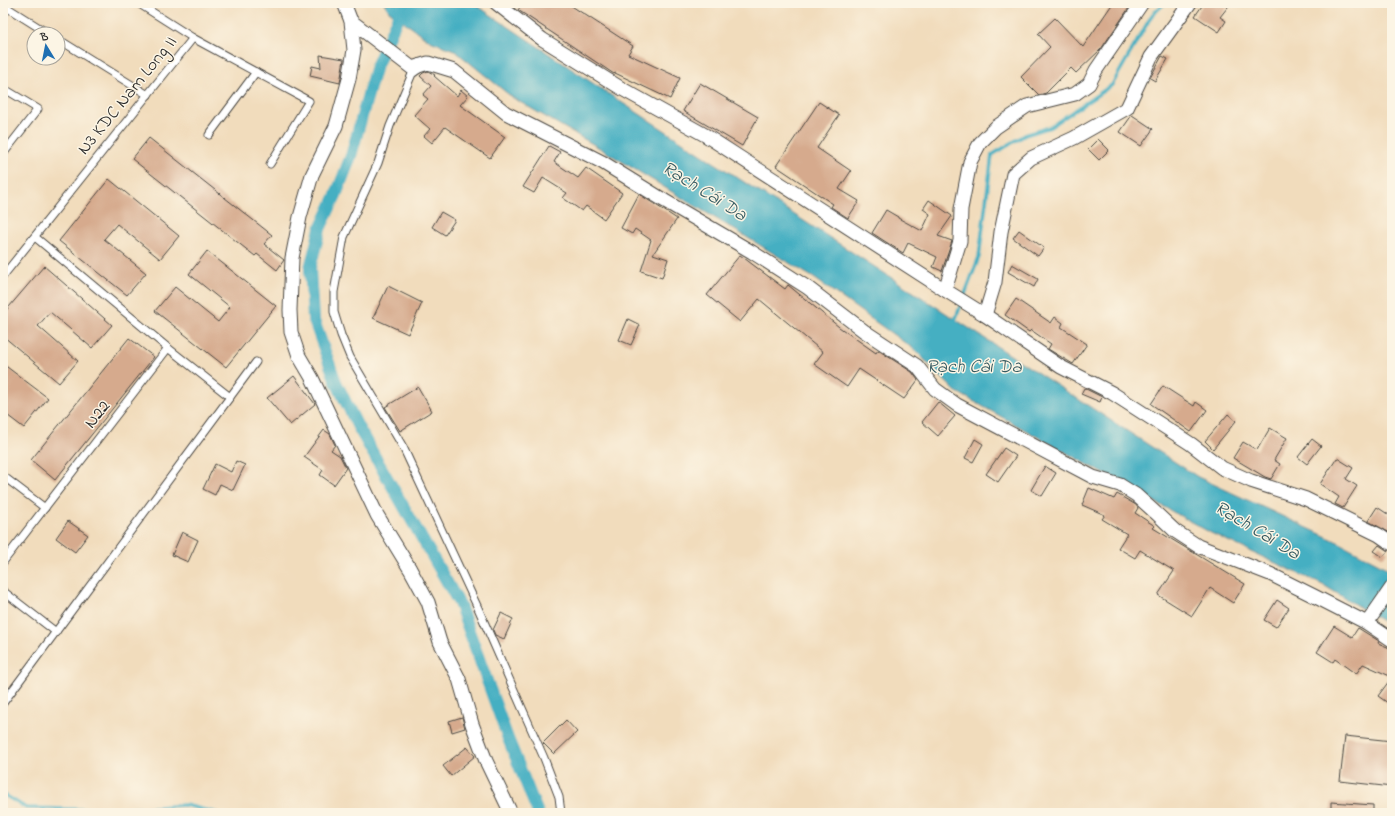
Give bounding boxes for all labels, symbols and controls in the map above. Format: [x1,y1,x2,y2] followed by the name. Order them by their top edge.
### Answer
[26,26,66,66] north arrow
[38,29,50,46] text: B
[72,31,185,162] street label: N3 KDC Nam Long II
[656,155,752,229] water label: Rạch Cái Da
[926,354,1022,381] water label: Rạch Cái Da
[79,395,118,435] street label: N22
[1209,495,1305,568] water label: Rạch Cái Da

